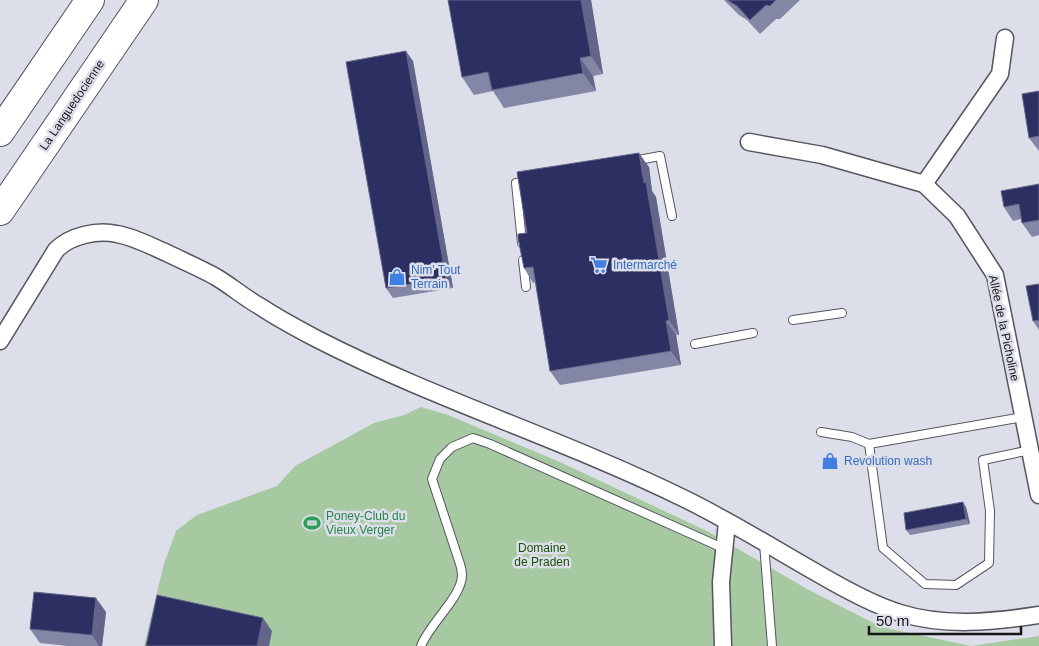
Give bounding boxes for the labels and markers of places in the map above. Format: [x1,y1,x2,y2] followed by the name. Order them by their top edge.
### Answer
[589,255,609,275] supermarket icon: Intermarché
[613,258,677,272] place label: Intermarché
[411,263,461,291] place label: Nim' Tout Terrain
[387,267,407,287] shop icon: Nim' Tout Terrain
[820,451,840,471] shop icon: Revolution wash
[844,454,932,468] place label: Revolution wash
[326,509,405,537] place label: Poney-Club du Vieux Verger
[302,513,322,533] sports icon: Poney-Club du Vieux Verger

